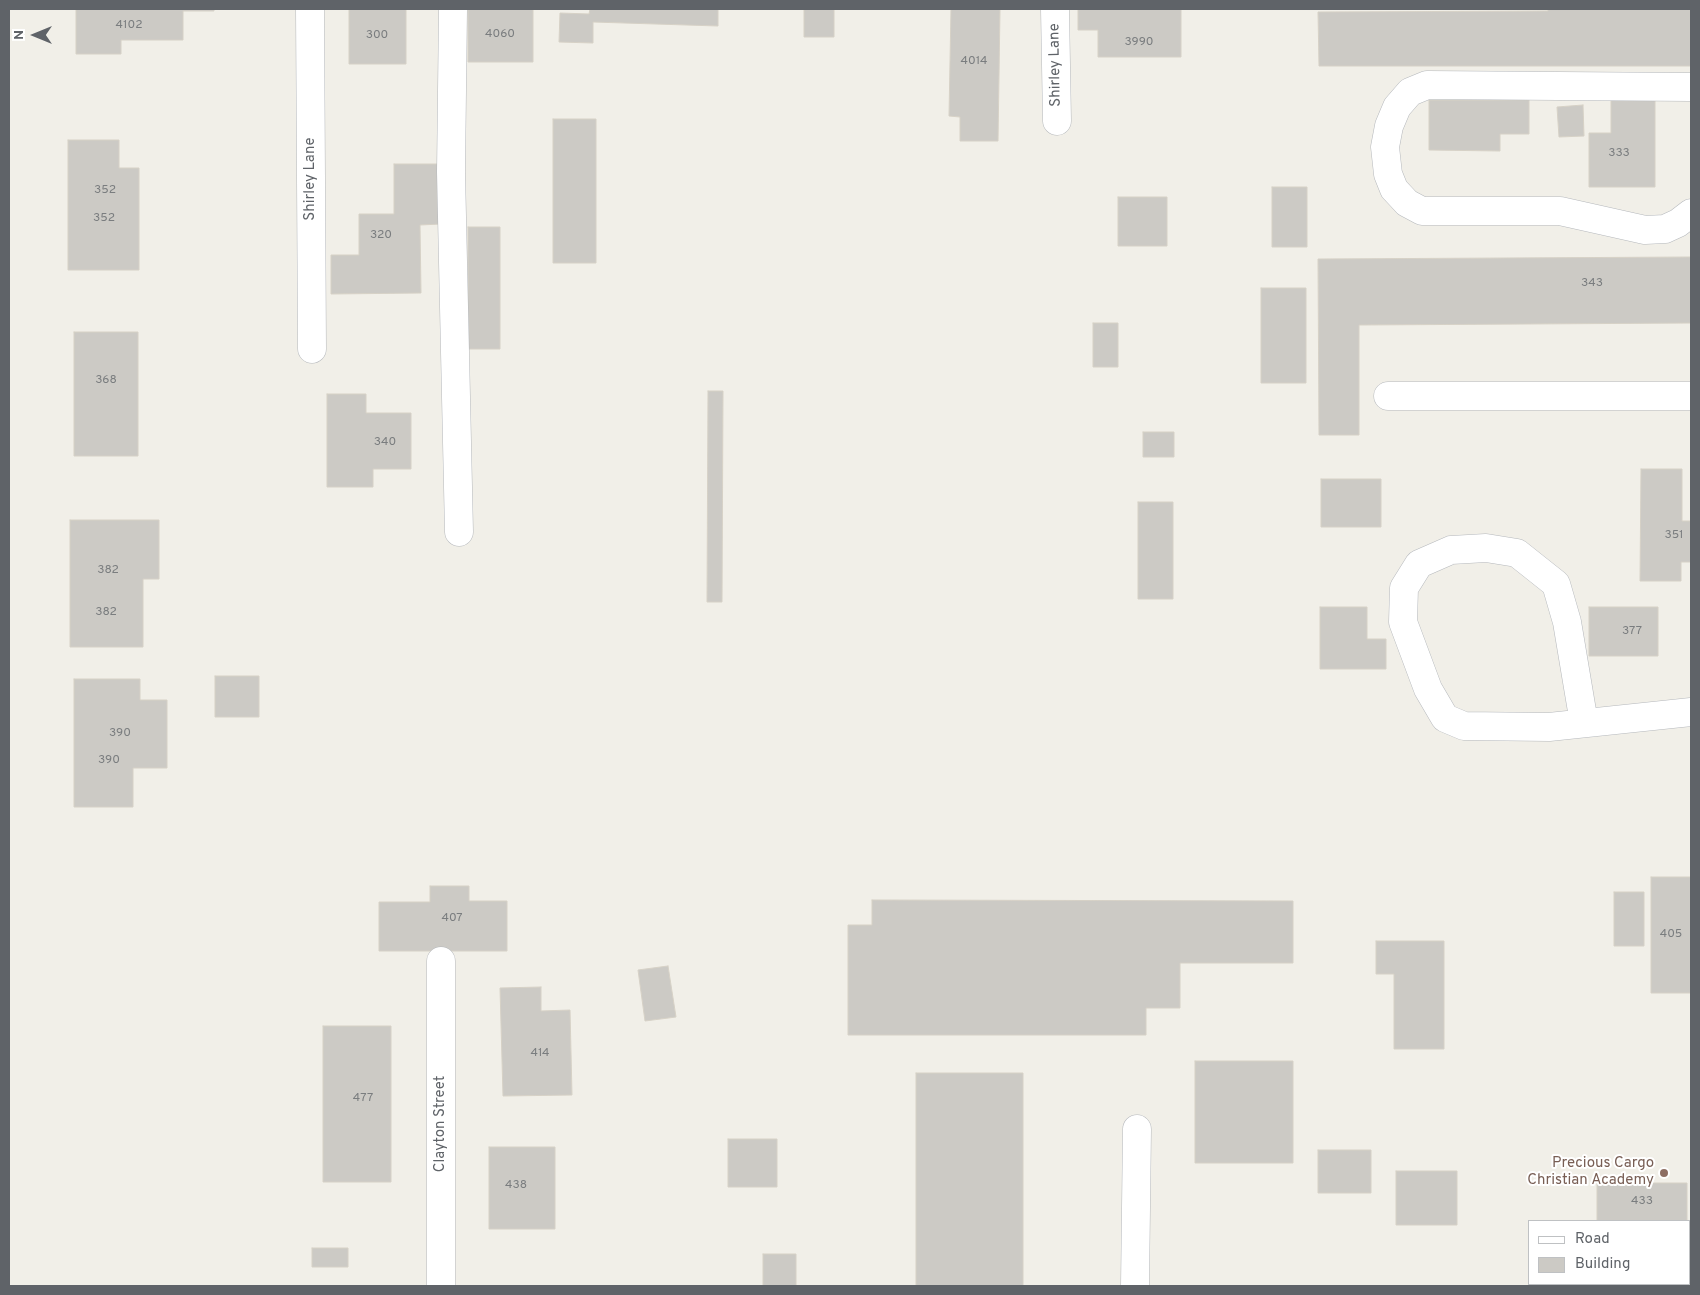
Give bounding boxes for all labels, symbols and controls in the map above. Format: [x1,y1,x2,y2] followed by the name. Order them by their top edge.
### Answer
[10,10,60,60] north arrow
[116,19,142,33] house number: 4102
[1046,23,1066,107] street label: Shirley Lane
[485,28,515,42] house number: 4060
[366,29,388,43] house number: 300
[11,30,28,40] text: N
[1125,36,1153,50] house number: 3990
[961,55,987,69] house number: 4014
[302,137,320,221] street label: Shirley Lane
[1608,147,1630,161] house number: 333
[94,184,116,198] house number: 352
[93,212,115,226] house number: 352
[370,229,392,243] house number: 320
[1581,277,1603,291] house number: 343
[95,374,117,388] house number: 368
[374,436,396,450] house number: 340
[1664,529,1684,543] house number: 351
[97,564,119,578] house number: 382
[95,606,117,620] house number: 382
[1622,625,1642,639] house number: 377
[109,727,131,741] house number: 390
[98,754,120,768] house number: 390
[441,912,463,926] house number: 407
[1660,928,1682,942] house number: 405
[530,1047,550,1061] house number: 414
[432,1076,450,1172] street label: Clayton Street
[353,1092,373,1106] house number: 477
[1527,1155,1654,1190] place label: Precious Cargo Christian Academy
[1658,1167,1670,1179] marker: Precious Cargo Christian Academy
[505,1179,527,1193] house number: 438
[1631,1195,1653,1209] house number: 433
[1528,1220,1690,1285] legend
[1575,1230,1610,1249] text: Road
[1575,1255,1630,1274] text: Building

